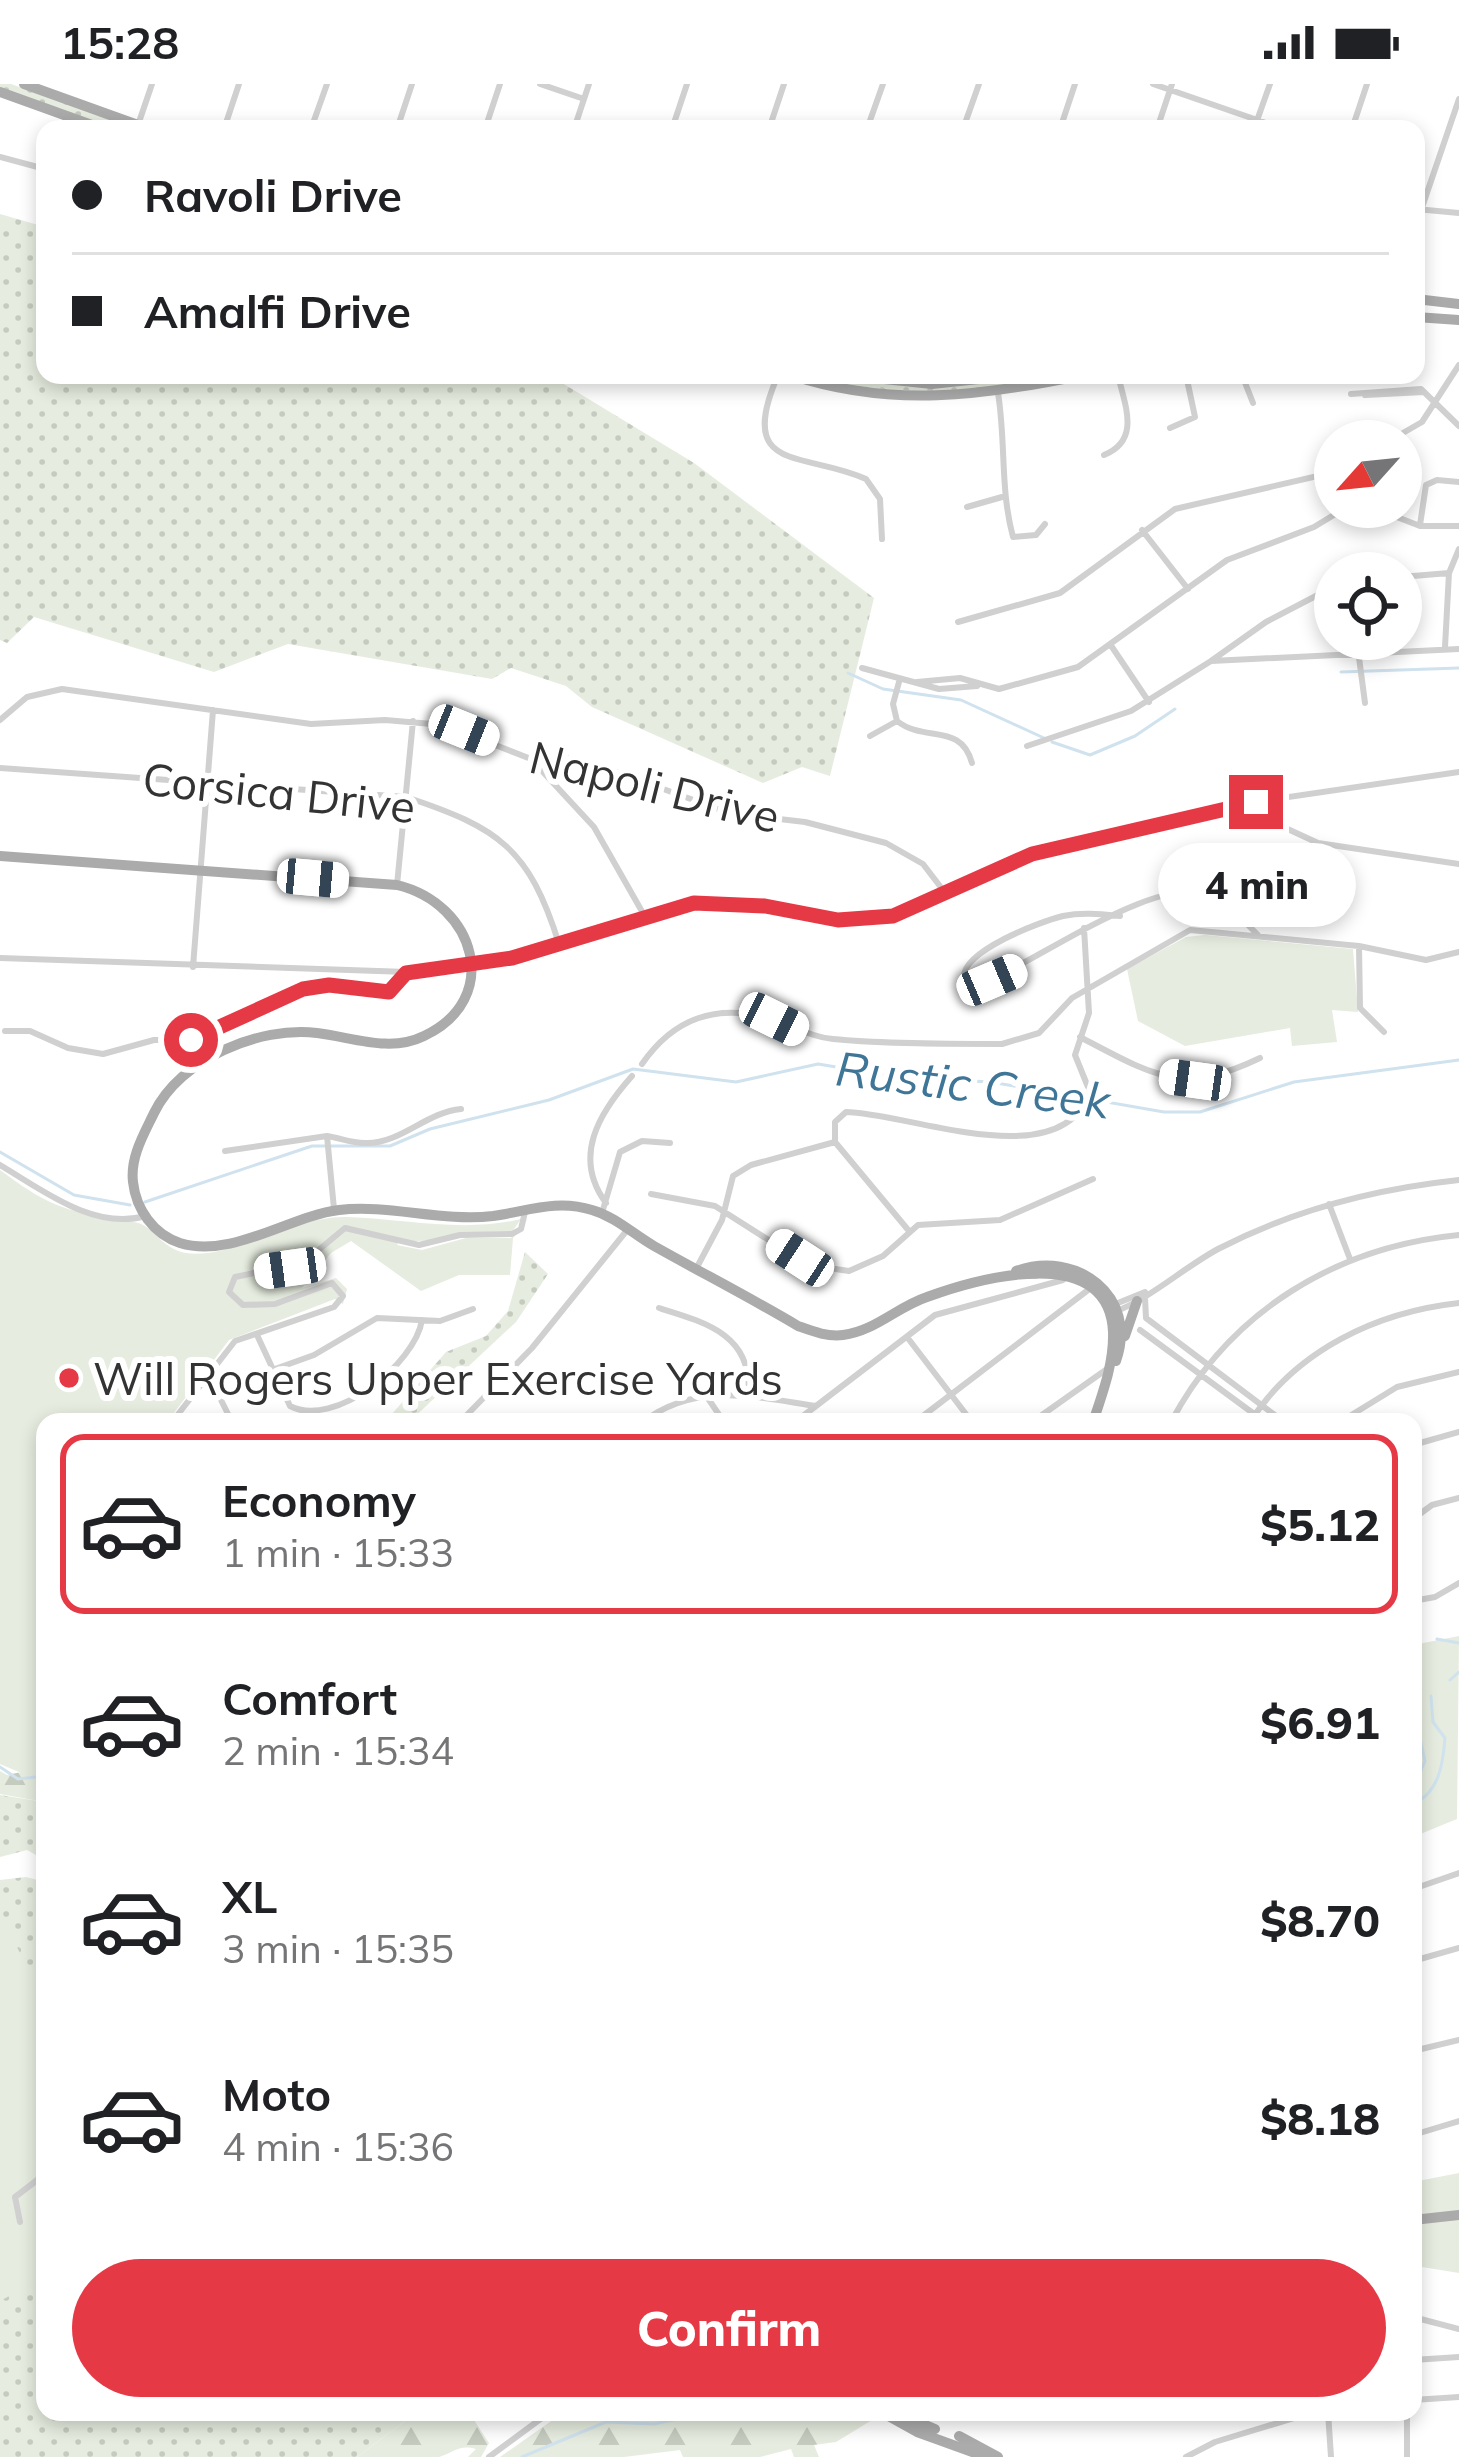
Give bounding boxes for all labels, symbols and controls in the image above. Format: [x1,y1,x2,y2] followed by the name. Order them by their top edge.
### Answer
[60,14,179,70] text: 15:28
[144,167,402,223] text: Ravoli Drive
[144,283,411,339] text: Amalfi Drive
[1314,420,1422,528] north arrow
[1314,420,1422,660] map controls
[1314,552,1422,660] button: locate
[424,700,504,760] car
[524,728,786,844] street label: Napoli Drive
[140,750,418,834] street label: Corsica Drive
[1229,775,1283,829] route end
[1157,844,1355,928] callout: 4 min
[276,857,350,899] car
[1205,860,1309,909] text: 4 min
[952,949,1032,1011] car
[734,987,814,1051] car
[164,1013,218,1067] route start
[832,1037,1115,1131] water label: Rustic Creek
[1157,1057,1233,1103] car
[760,1223,840,1293] car
[252,1245,328,1291] car
[93,1350,783,1406] place label: Will Rogers Upper Exercise Yards
[56,1365,82,1391] marker: Will Rogers Upper Exercise Yards
[78,1470,186,1578] icon: car
[222,1472,416,1528] text: Economy
[1260,1496,1380,1552] text: $5.12
[222,1528,454,1577] text: 1 min · 15:33
[78,1668,186,1776] icon: car
[222,1670,397,1726] text: Comfort
[1260,1694,1380,1750] text: $6.91
[222,1726,454,1775] text: 2 min · 15:34
[78,1866,186,1974] icon: car
[222,1868,277,1924] text: XL
[1260,1892,1380,1948] text: $8.70
[222,1924,454,1973] text: 3 min · 15:35
[78,2064,186,2172] icon: car
[222,2066,331,2122] text: Moto
[1260,2090,1380,2146] text: $8.18
[222,2122,454,2171] text: 4 min · 15:36
[72,2259,1386,2397] button: Confirm

